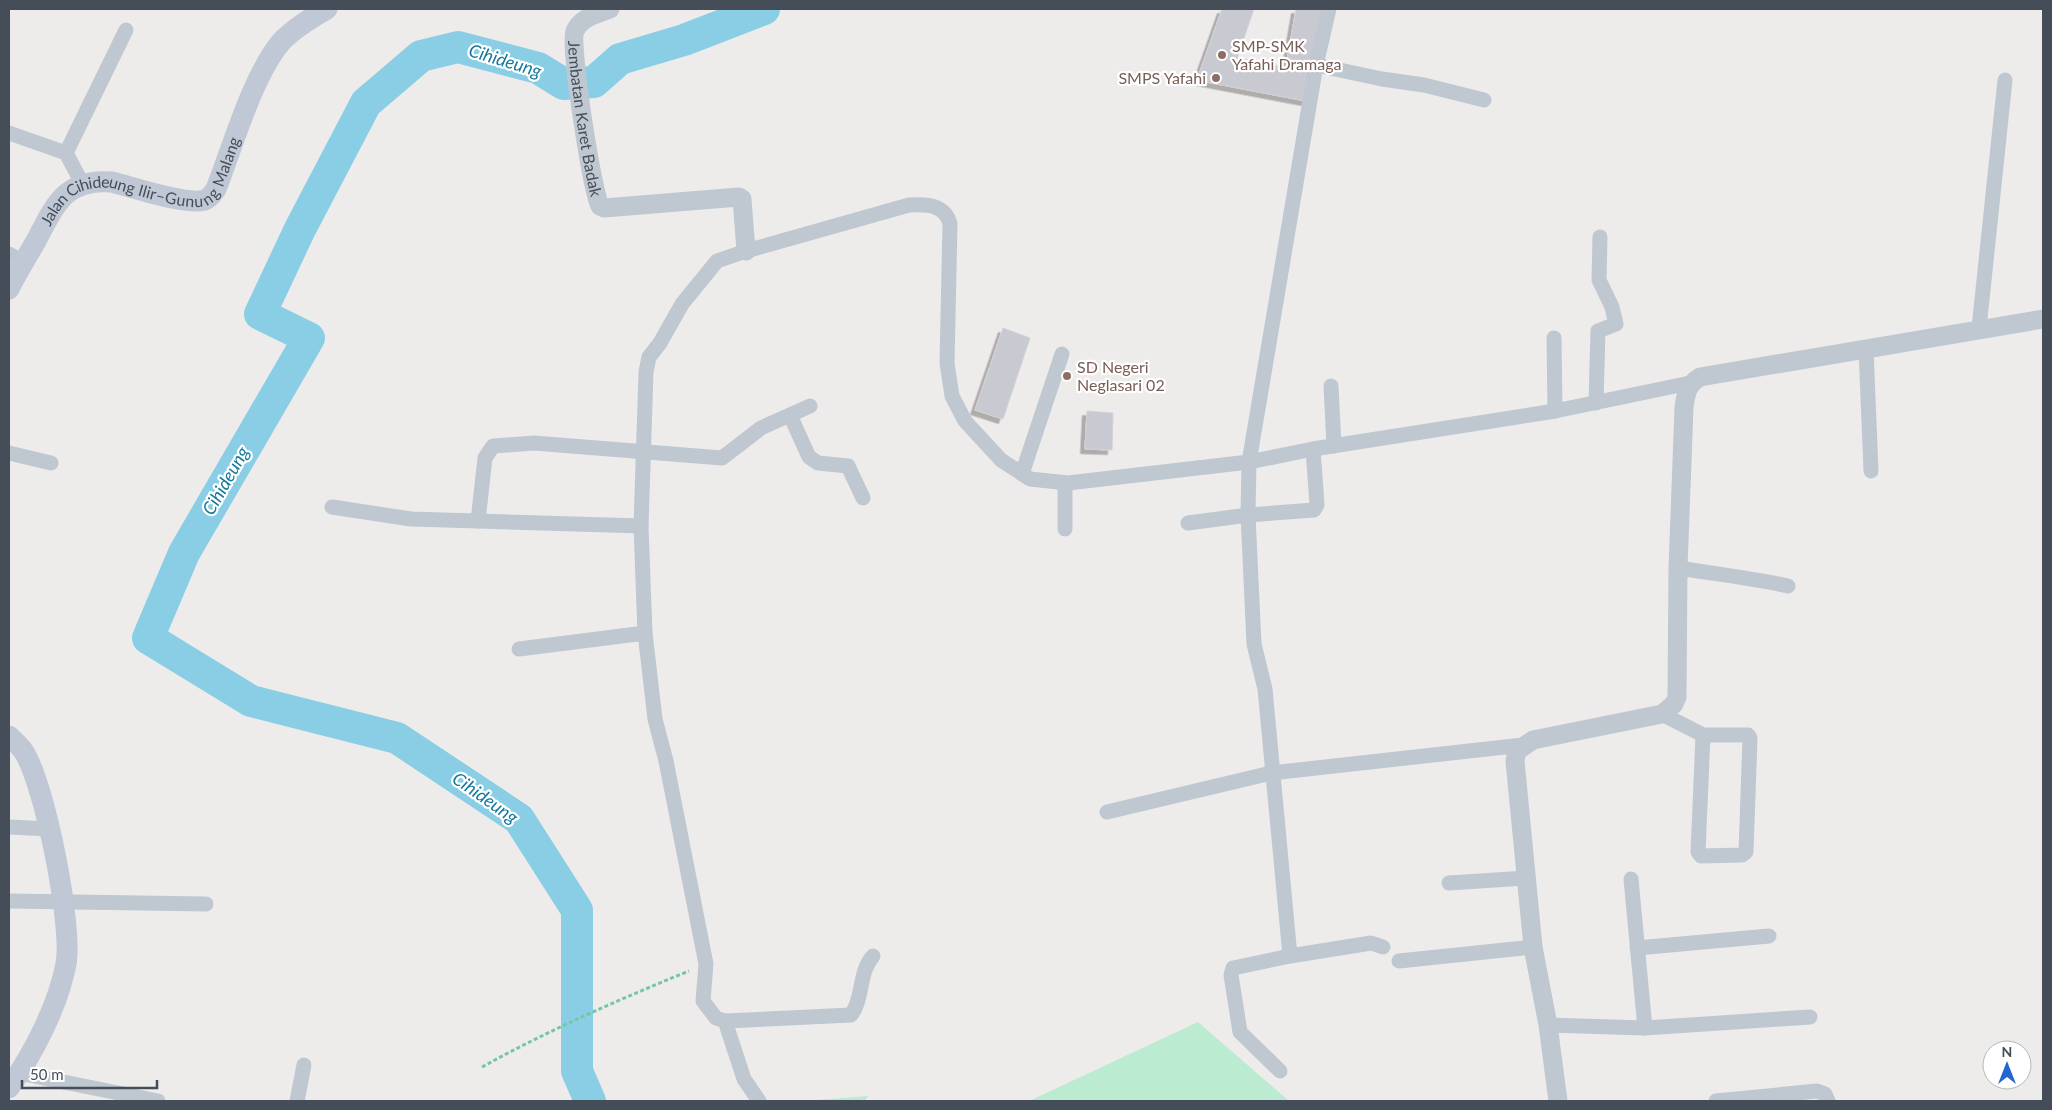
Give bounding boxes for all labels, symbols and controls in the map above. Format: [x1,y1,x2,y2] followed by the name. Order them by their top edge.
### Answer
[1232,36,1341,73] place label: SMP-SMK Yafahi Dramaga
[466,39,545,82] water label: Cihideung
[565,40,607,199] street label: Jembatan Karet Badak
[1216,49,1228,61] marker: SMP-SMK Yafahi Dramaga
[1118,68,1206,87] place label: SMPS Yafahi
[1210,72,1222,84] marker: SMPS Yafahi
[36,134,243,229] street label: Jalan Cihideung Ilir–Gunung Malang
[1077,357,1165,394] place label: SD Negeri Neglasari 02
[1061,370,1073,382] marker: SD Negeri Neglasari 02
[197,442,254,518] water label: Cihideung
[449,767,523,828] water label: Cihideung
[1982,1040,2032,1090] north arrow
[2002,1043,2012,1060] text: N
[22,1058,158,1090] scale bar
[30,1065,64,1083] text: 50 m

